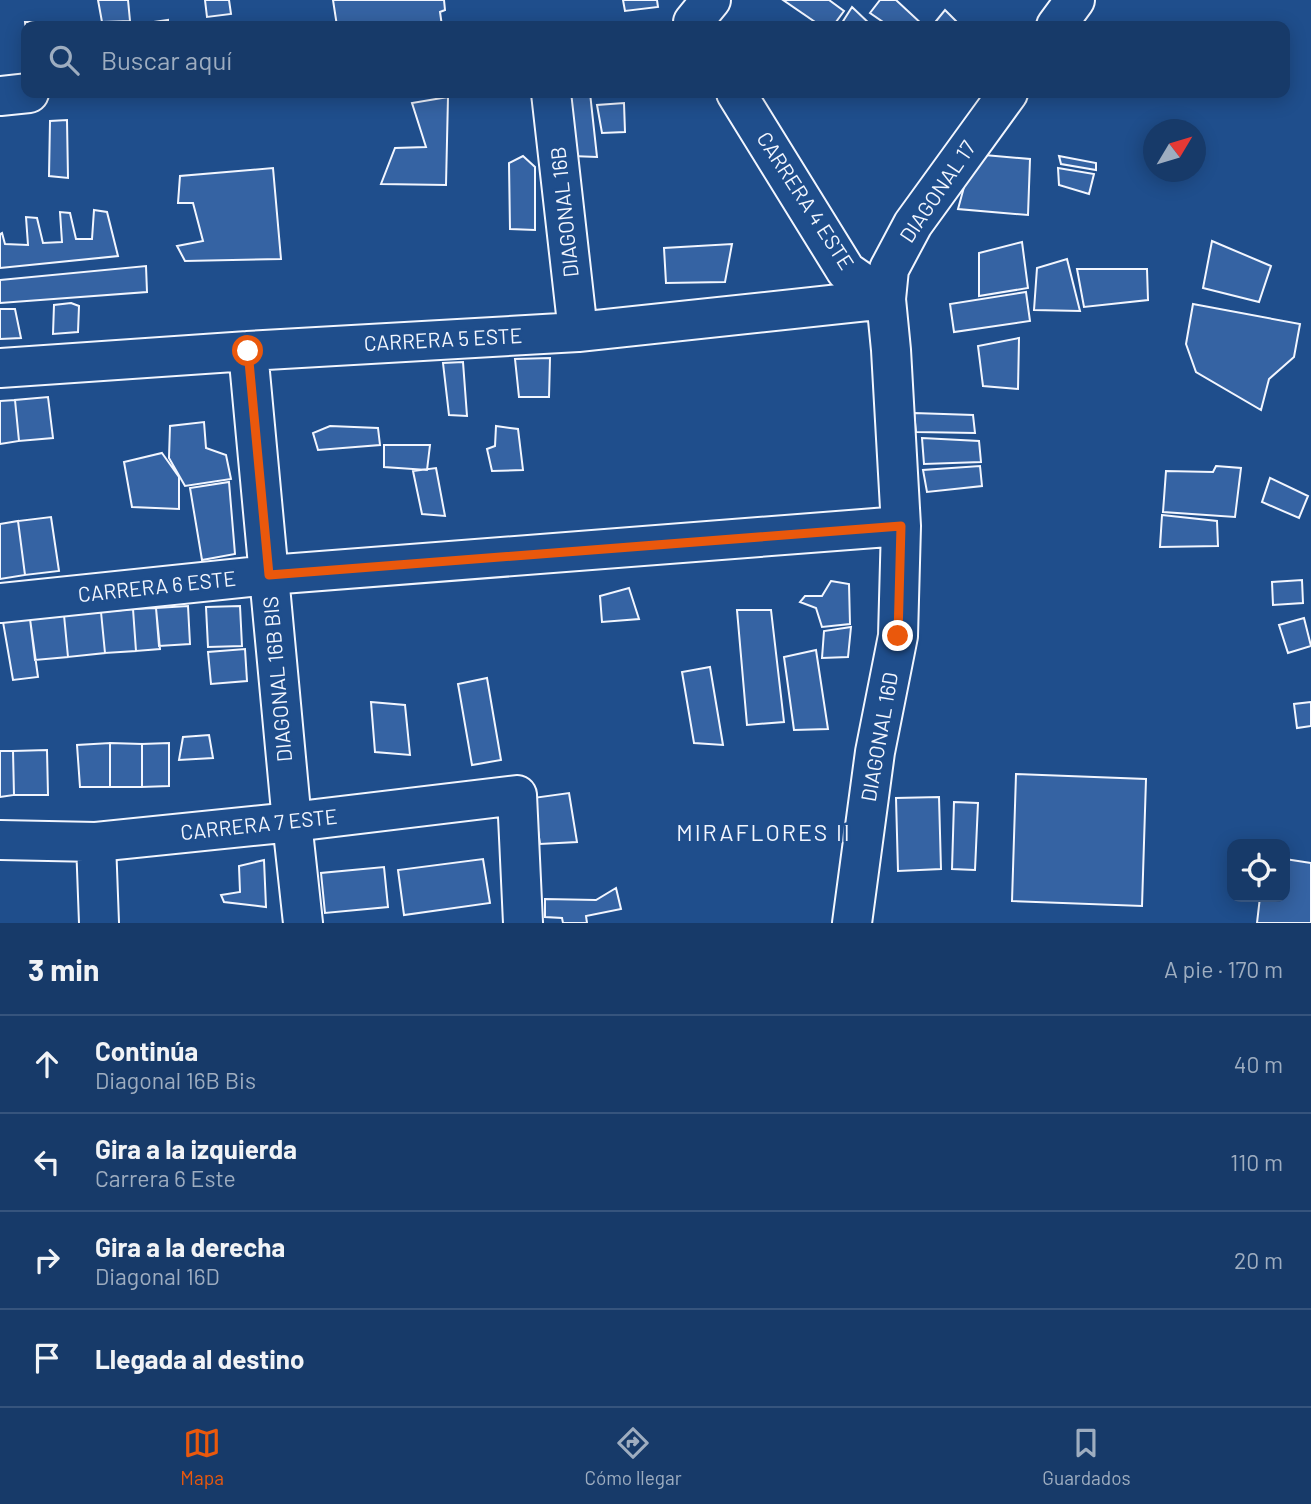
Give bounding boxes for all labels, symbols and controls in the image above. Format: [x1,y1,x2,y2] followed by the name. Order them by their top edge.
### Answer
[21,21,1290,98] search box
[45,41,83,79] icon: search
[101,44,232,75] text: Buscar aquí
[1143,119,1206,182] north arrow
[752,127,860,274] street label: CARRERA 4 ESTE
[894,136,980,247] street label: DIAGONAL 17
[544,146,583,279] street label: DIAGONAL 16B
[363,322,523,355] street label: CARRERA 5 ESTE
[232,335,263,366] route start
[77,565,237,606] street label: CARRERA 6 ESTE
[257,595,296,763] street label: DIAGONAL 16B BIS
[882,620,913,651] route end
[855,670,902,803] street label: DIAGONAL 16D
[179,803,339,844] street label: CARRERA 7 ESTE
[676,818,852,846] district label: MIRAFLORES II
[1227,839,1290,902] map controls
[1227,839,1290,902] button: locate
[28,951,99,987] text: 3 min
[1164,955,1283,983] text: A pie · 170 m
[95,1035,198,1066] text: Continúa
[28,1045,66,1083] icon: ahead
[1234,1050,1283,1078] text: 40 m
[95,1066,256,1094] text: Diagonal 16B Bis
[95,1133,297,1164] text: Gira a la izquierda
[28,1143,66,1181] icon: left
[1230,1148,1283,1176] text: 110 m
[95,1164,236,1192] text: Carrera 6 Este
[95,1231,285,1262] text: Gira a la derecha
[28,1241,66,1279] icon: right
[1234,1246,1283,1274] text: 20 m
[95,1262,220,1290] text: Diagonal 16D
[28,1339,66,1377] icon: arrive
[95,1343,304,1374] text: Llegada al destino
[180,1424,224,1489] tab: Mapa
[585,1424,682,1489] tab: Cómo llegar
[1042,1424,1131,1489] tab: Guardados

